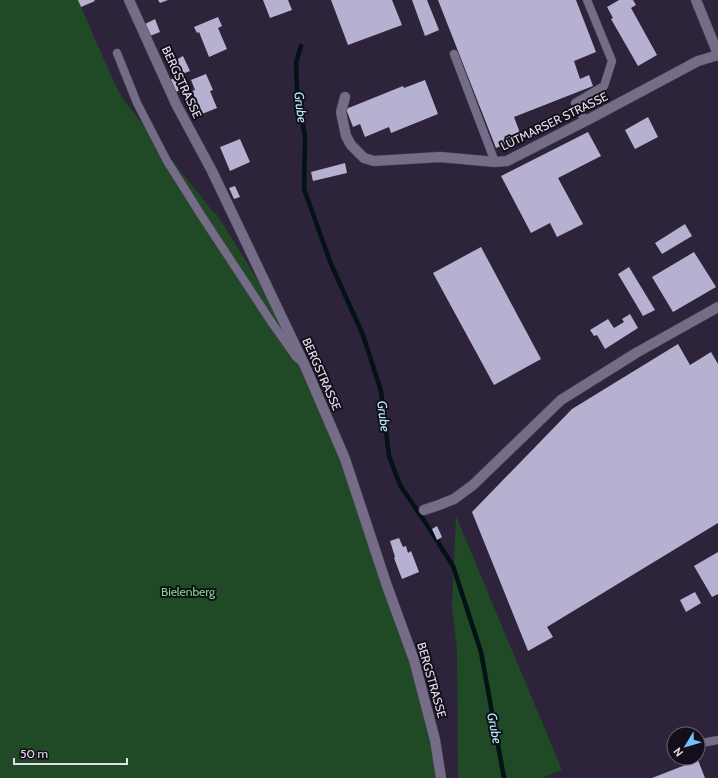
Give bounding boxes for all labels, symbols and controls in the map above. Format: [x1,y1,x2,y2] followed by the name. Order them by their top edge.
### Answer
[159,44,205,121] street label: BERGSTRASSE
[498,88,610,153] street label: LÜTMARSER STRASSE
[291,91,311,123] water label: Grube
[299,335,345,413] street label: BERGSTRASSE
[374,400,394,432] water label: Grube
[161,584,216,599] park label: Bielenberg
[414,641,450,720] street label: BERGSTRASSE
[484,711,506,745] water label: Grube
[666,726,706,766] north arrow
[14,740,127,766] scale bar
[670,745,686,760] text: N
[20,746,48,761] text: 50 m

